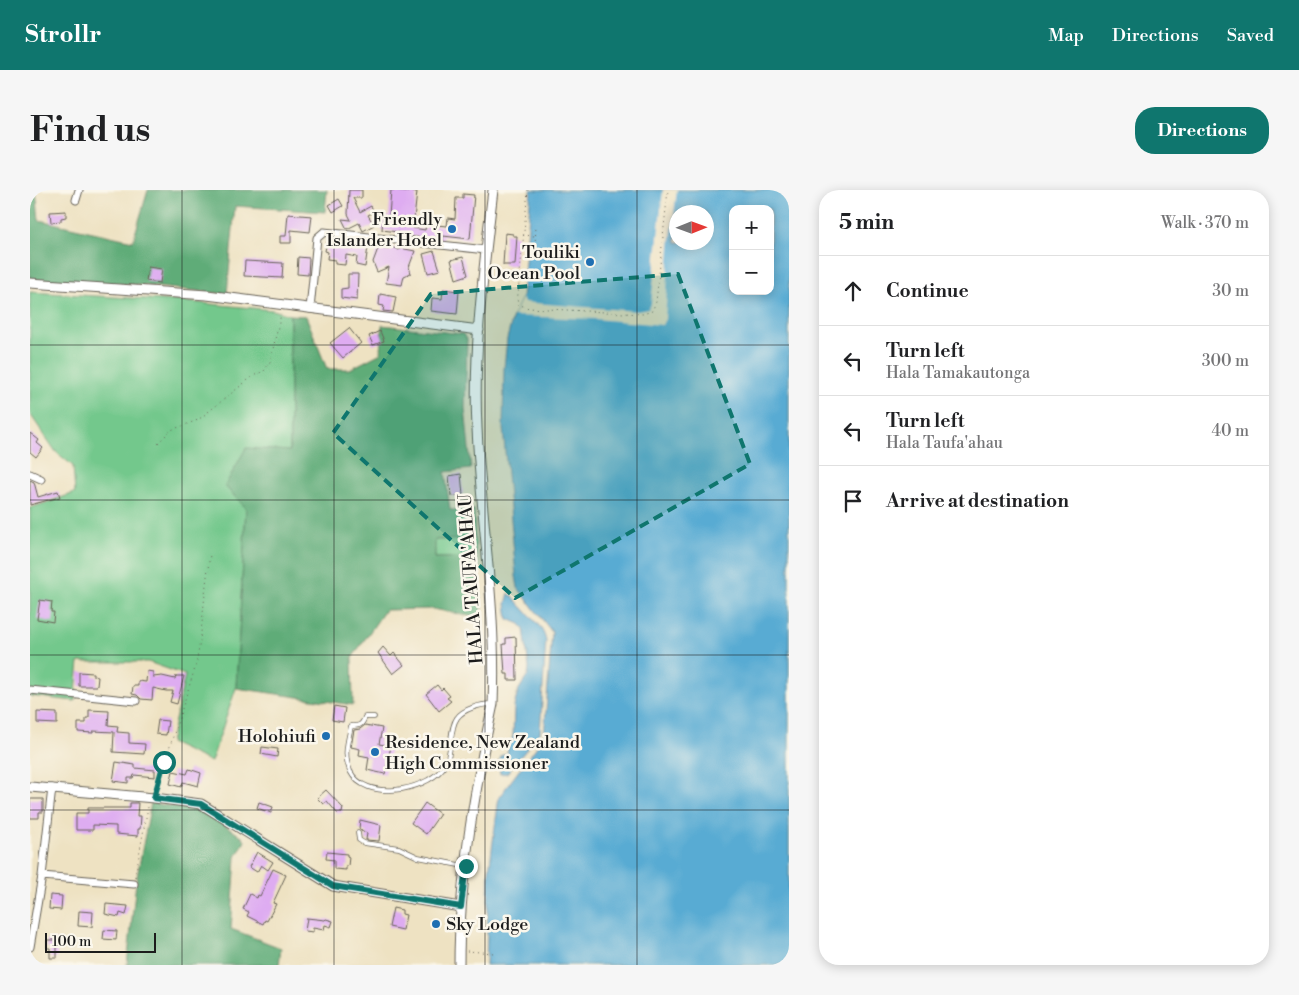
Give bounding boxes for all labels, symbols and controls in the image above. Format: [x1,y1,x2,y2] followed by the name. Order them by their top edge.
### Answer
[25,20,101,50] text: Strollr
[1048,24,1084,47] text: Map
[1112,24,1199,47] text: Directions
[1227,24,1274,47] text: Saved
[1135,107,1269,154] button: Directions
[30,109,150,152] text: Find us
[669,205,714,250] north arrow
[729,205,774,295] map controls
[729,205,774,250] button: +
[326,208,443,252] place label: Friendly Islander Hotel
[839,210,894,236] text: 5 min
[1161,213,1249,233] text: Walk · 370 m
[446,223,458,235] marker: Friendly Islander Hotel
[488,241,581,285] place label: Touliki Ocean Pool
[729,250,774,295] button: −
[584,256,596,268] marker: Touliki Ocean Pool
[839,277,867,305] icon: ahead
[886,279,969,303] text: Continue
[1212,281,1249,301] text: 30 m
[886,339,965,363] text: Turn left
[839,347,867,375] icon: left
[1202,351,1249,371] text: 300 m
[886,363,1030,383] text: Hala Tamakautonga
[886,409,965,433] text: Turn left
[839,417,867,445] icon: left
[1212,421,1249,441] text: 40 m
[886,433,1003,453] text: Hala Taufa'ahau
[839,487,867,515] icon: arrive
[886,489,1069,513] text: Arrive at destination
[454,492,488,665] street label: HALA TAUFA'AHAU
[238,725,316,748] place label: Holohiufi
[320,730,332,742] marker: Holohiufi
[385,731,581,775] place label: Residence, New Zealand High Commissioner
[369,746,381,758] marker: Residence, New Zealand High Commissioner
[153,751,176,774] route start
[455,855,478,878] route end
[446,913,528,936] place label: Sky Lodge
[430,918,442,930] marker: Sky Lodge
[45,930,156,953] scale bar
[52,933,91,951] text: 100 m

